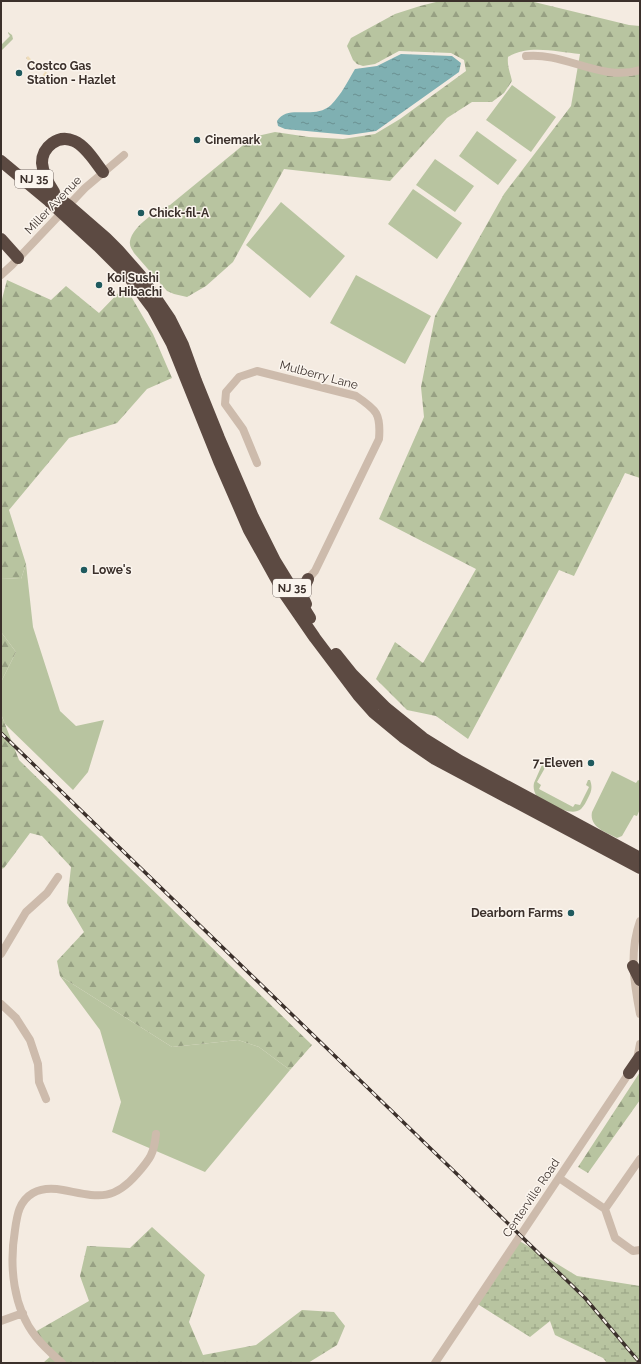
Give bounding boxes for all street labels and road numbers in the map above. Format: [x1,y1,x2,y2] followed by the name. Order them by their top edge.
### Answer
[15,170,53,188] road number: NJ 35
[22,173,84,237] street label: Miller Avenue
[278,358,360,392] street label: Mulberry Lane
[273,579,311,597] road number: NJ 35
[500,1156,562,1240] street label: Centerville Road

